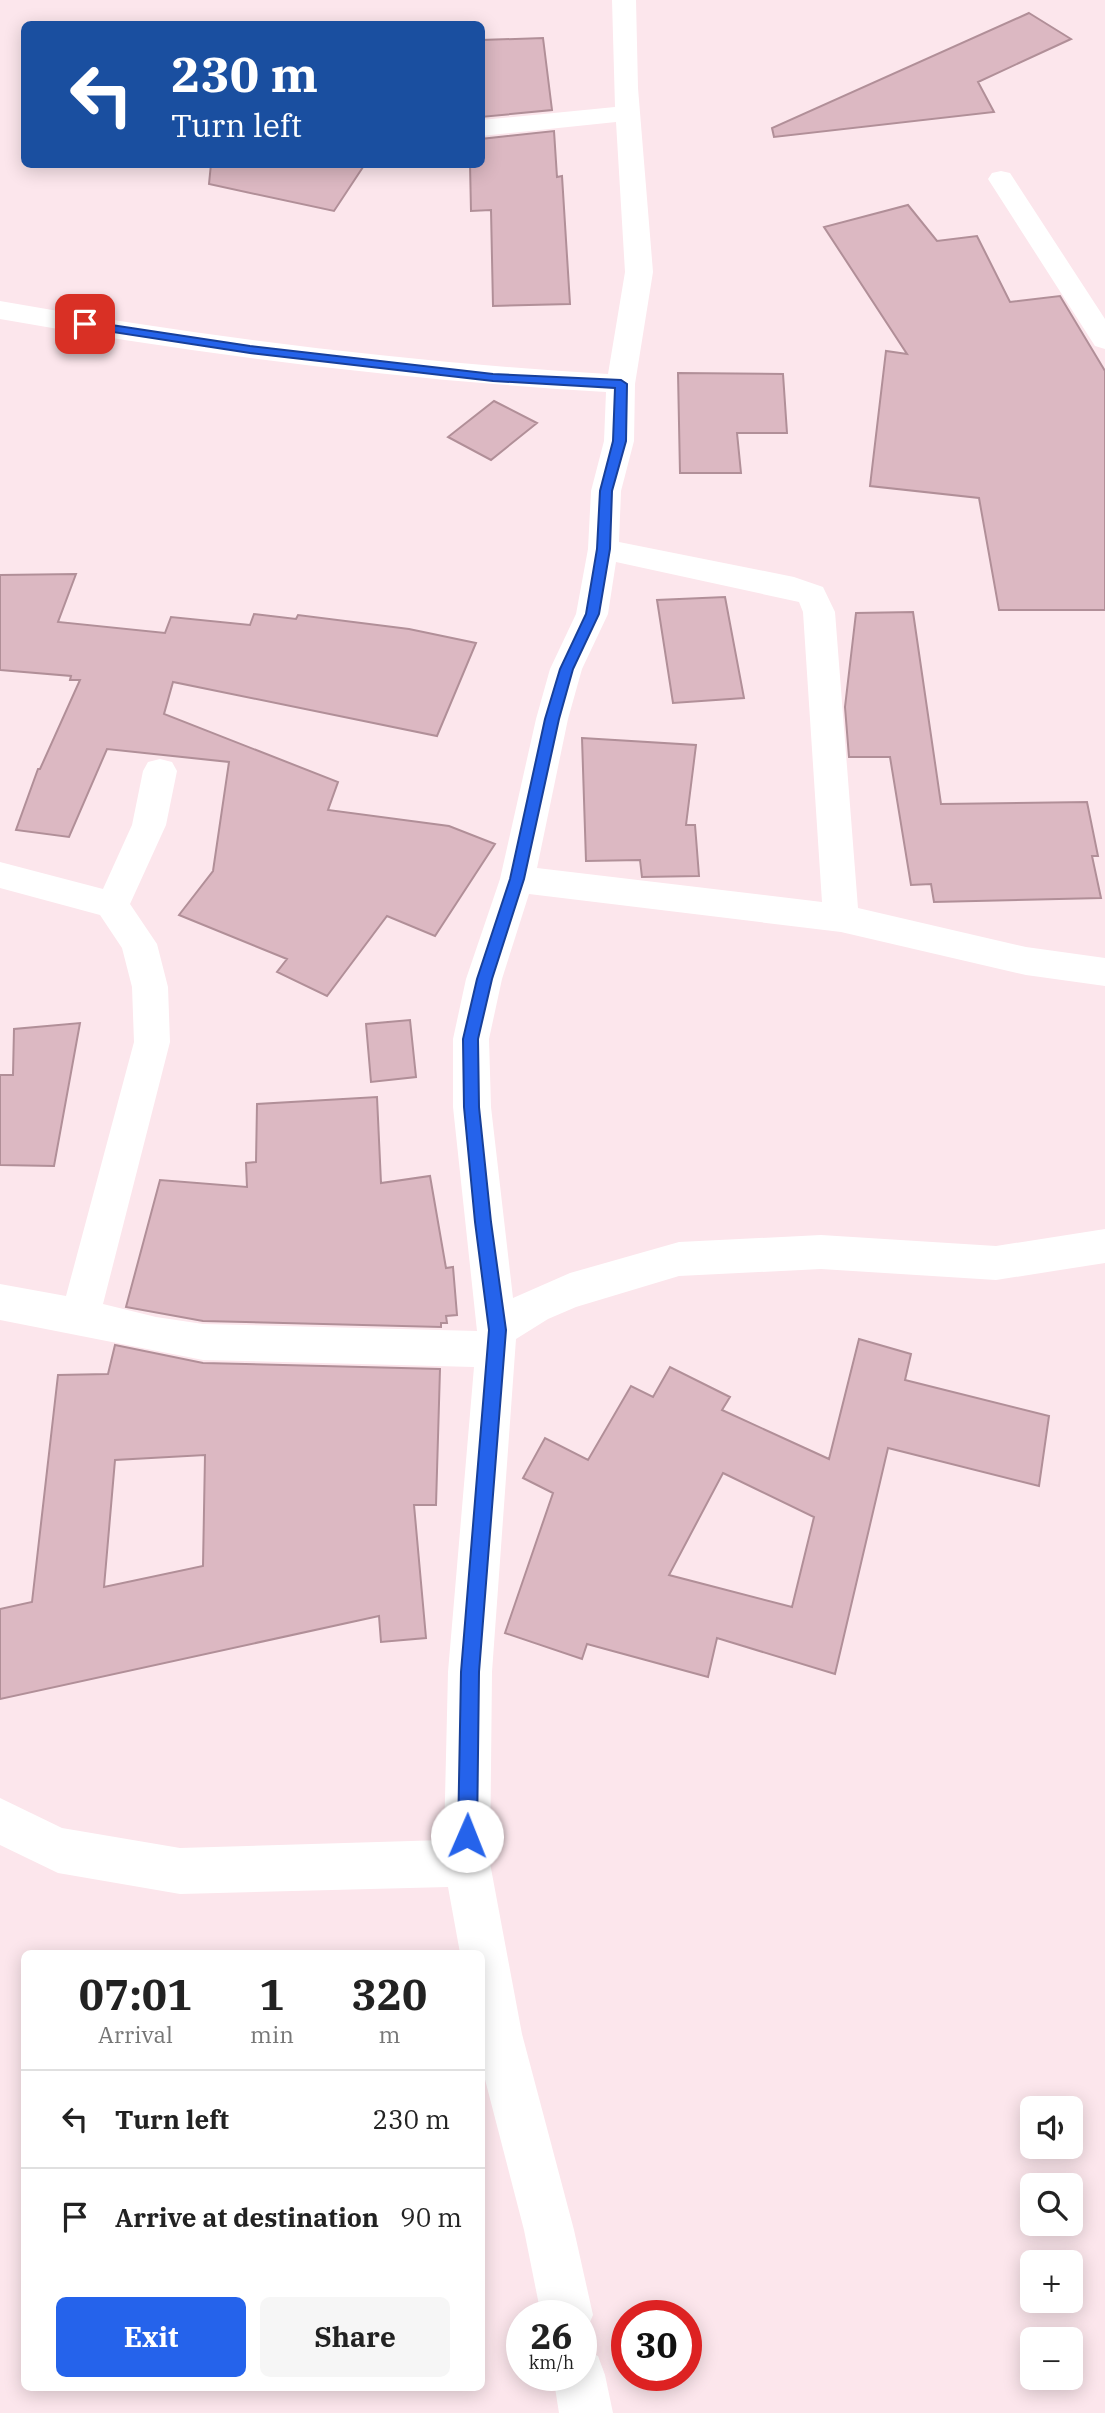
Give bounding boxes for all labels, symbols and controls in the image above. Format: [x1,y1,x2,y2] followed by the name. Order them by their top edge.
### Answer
[171,42,318,105] text: 230 m
[56,49,147,140] icon: left
[171,104,302,146] text: Turn left
[55,294,115,354] pin
[66,305,104,343] icon: arrive
[430,1799,504,1873] position arrow
[79,1967,192,2022] text: 07:01
[259,1967,285,2022] text: 1
[352,1967,427,2022] text: 320
[98,2019,173,2049] text: Arrival
[250,2019,294,2049] text: min
[378,2019,400,2049] text: m
[1020,2096,1083,2390] map controls
[1020,2096,1083,2159] button: sound
[56,2100,94,2138] icon: left
[115,2102,229,2136] text: Turn left
[372,2102,450,2136] text: 230 m
[1020,2173,1083,2236] button: search
[56,2198,94,2236] icon: arrive
[115,2200,379,2234] text: Arrive at destination
[400,2200,462,2234] text: 90 m
[1020,2250,1083,2313] button: +
[56,2297,246,2377] button: Exit
[260,2297,450,2377] button: Share
[611,2300,702,2391] speed limit sign: 30
[530,2313,573,2359] text: 26
[1020,2327,1083,2390] button: −
[529,2351,574,2374] text: km/h

